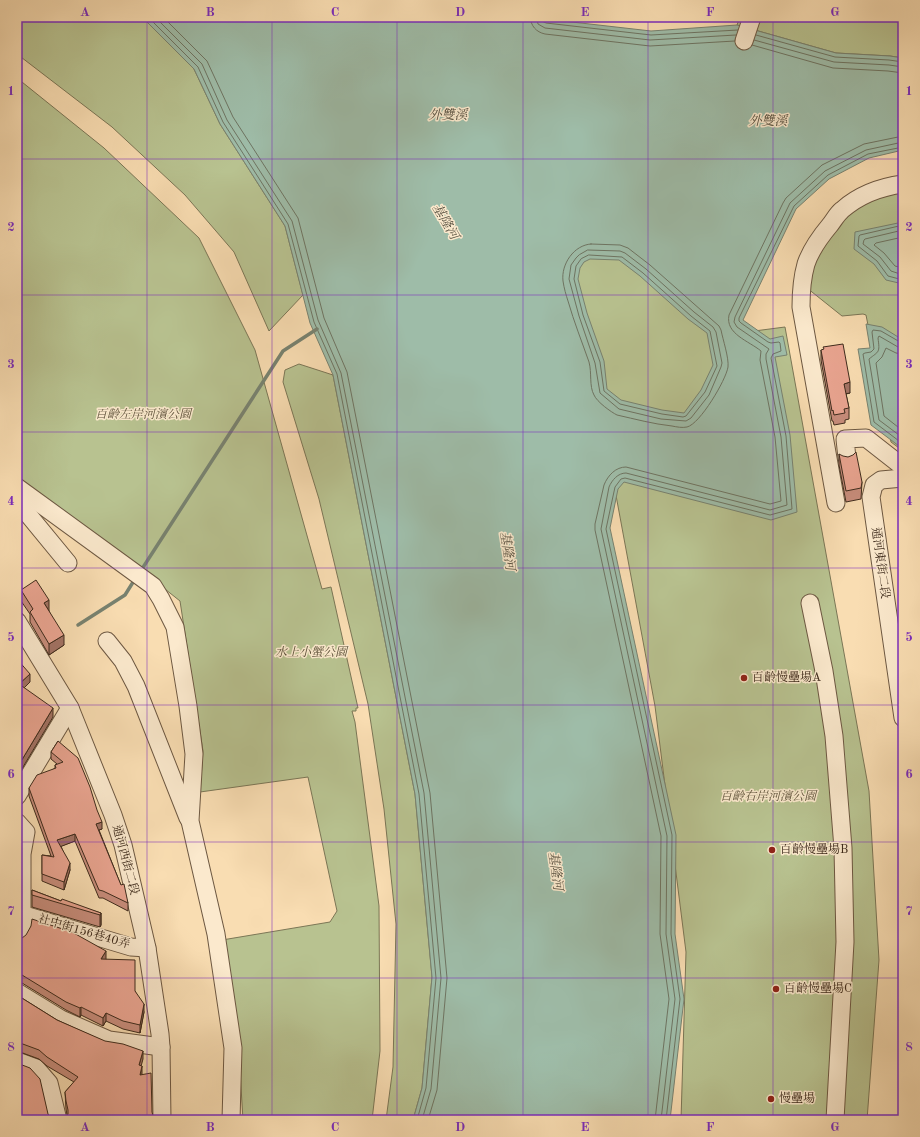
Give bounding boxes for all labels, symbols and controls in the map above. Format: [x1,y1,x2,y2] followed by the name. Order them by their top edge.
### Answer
[80,6,90,19] text: A
[205,6,215,19] text: B
[331,6,339,19] text: C
[455,6,465,19] text: D
[581,6,590,19] text: E
[706,6,715,19] text: F
[830,6,840,19] text: G
[7,85,15,98] text: 1
[905,85,913,98] text: 1
[428,108,469,122] water label: 外雙溪
[748,114,789,128] water label: 外雙溪
[429,201,462,244] water label: 基隆河
[7,221,15,234] text: 2
[905,221,913,234] text: 2
[7,358,15,371] text: 3
[905,358,913,371] text: 3
[95,407,193,421] park label: 百齡左岸河濱公園
[7,495,15,508] text: 4
[905,495,913,508] text: 4
[869,526,893,599] street label: 通河東街二段
[498,531,518,573] water label: 基隆河
[7,631,15,644] text: 5
[905,631,913,644] text: 5
[275,645,349,659] park label: 水上小蟹公園
[752,670,821,684] place label: 百齡慢壘場A
[739,673,749,683] marker: 百齡慢壘場A
[7,768,15,781] text: 6
[905,768,913,781] text: 6
[720,789,818,803] park label: 百齡右岸河濱公園
[110,823,142,896] street label: 通河西街二段
[780,842,848,856] place label: 百齡慢壘場B
[767,845,777,855] marker: 百齡慢壘場B
[546,851,565,893] water label: 基隆河
[7,905,15,918] text: 7
[905,905,913,918] text: 7
[37,911,132,951] street label: 社中街156巷40弄
[784,981,852,995] place label: 百齡慢壘場C
[771,984,781,994] marker: 百齡慢壘場C
[7,1041,15,1054] text: 8
[905,1041,913,1054] text: 8
[779,1091,815,1105] place label: 慢壘場
[766,1094,776,1104] marker: 慢壘場
[80,1121,90,1134] text: A
[205,1121,215,1134] text: B
[331,1121,339,1134] text: C
[455,1121,465,1134] text: D
[581,1121,590,1134] text: E
[706,1121,715,1134] text: F
[830,1121,840,1134] text: G

